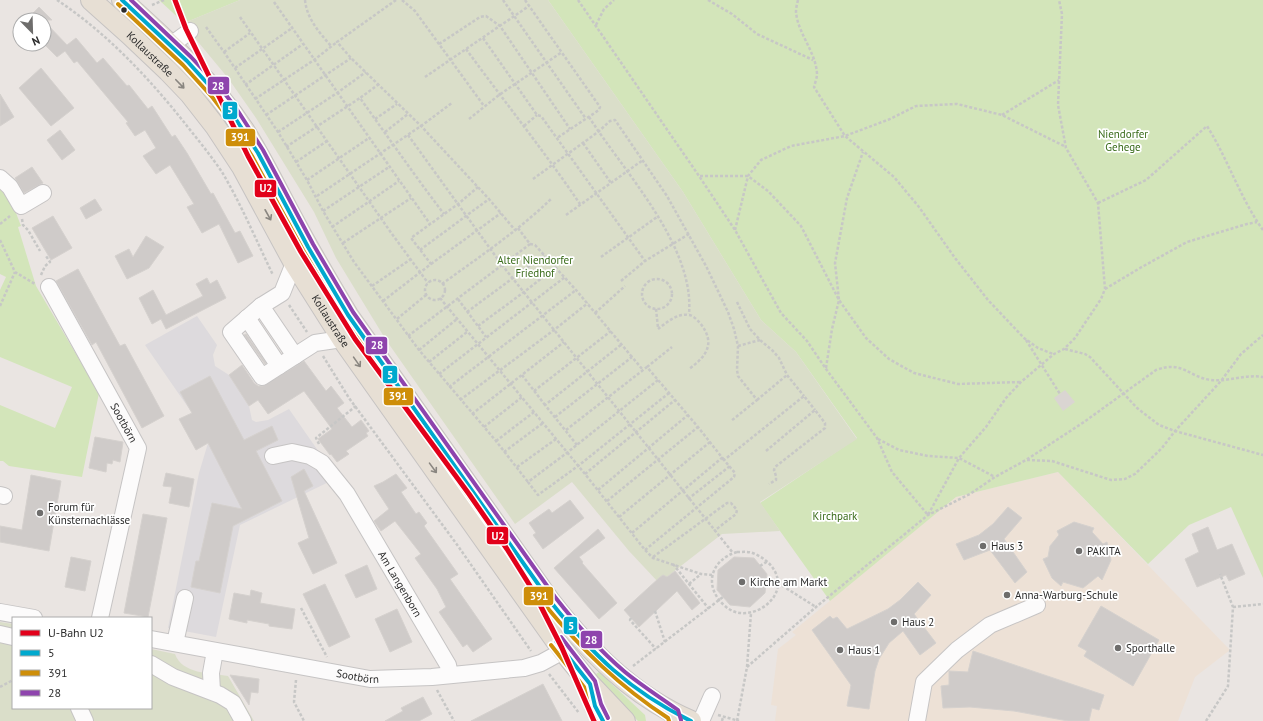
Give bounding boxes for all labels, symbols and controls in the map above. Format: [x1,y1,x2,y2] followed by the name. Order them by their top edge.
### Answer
[119,5,129,15] unlabelled marker
[12,12,52,52] north arrow
[124,28,177,80] street label: Kollaustraße
[30,33,42,49] text: N
[207,76,230,95] line badge: 28
[175,79,185,89] one-way arrow
[212,79,224,93] text: 28
[222,101,238,120] line badge: 5
[227,103,233,117] text: 5
[1098,127,1148,154] park label: Niendorfer Gehege
[225,128,256,147] line badge: 391
[231,130,249,144] text: 391
[254,179,277,198] line badge: U2
[259,181,273,195] text: U2
[265,209,272,221] one-way arrow
[497,253,573,280] park label: Alter Niendorfer Friedhof
[309,292,353,350] street label: Kollaustraße
[365,336,388,355] line badge: 28
[371,338,383,352] text: 28
[353,356,361,367] one-way arrow
[382,365,398,384] line badge: 5
[387,368,393,382] text: 5
[383,387,414,406] line badge: 391
[389,389,407,403] text: 391
[107,400,141,445] street label: Sootbörn
[429,462,437,473] one-way arrow
[48,500,131,527] place label: Forum für Künsternachlässe
[35,508,45,518] marker: Forum für Künsternachlässe
[813,509,858,523] park label: Kirchpark
[486,526,509,545] line badge: U2
[491,529,505,543] text: U2
[991,539,1023,553] place label: Haus 3
[978,541,988,551] marker: Haus 3
[1087,544,1121,558] place label: PAKITA
[1074,546,1084,556] marker: PAKITA
[375,548,425,620] street label: Am Langenborn
[750,575,827,589] place label: Kirche am Markt
[737,577,747,587] marker: Kirche am Markt
[523,586,554,606] line badge: 391
[1015,588,1118,602] place label: Anna-Warburg-Schule
[530,589,548,603] text: 391
[1002,590,1012,600] marker: Anna-Warburg-Schule
[902,615,934,629] place label: Haus 2
[563,616,578,635] line badge: 5
[12,617,152,709] legend
[889,617,899,627] marker: Haus 2
[568,619,574,633] text: 5
[48,625,104,640] text: U-Bahn U2
[580,630,603,649] line badge: 28
[585,633,597,647] text: 28
[1126,641,1175,655] place label: Sporthalle
[848,643,880,657] place label: Haus 1
[1113,643,1123,653] marker: Sporthalle
[48,645,55,660] text: 5
[835,645,845,655] marker: Haus 1
[48,665,68,680] text: 391
[335,666,379,686] street label: Sootbörn
[48,685,61,700] text: 28

